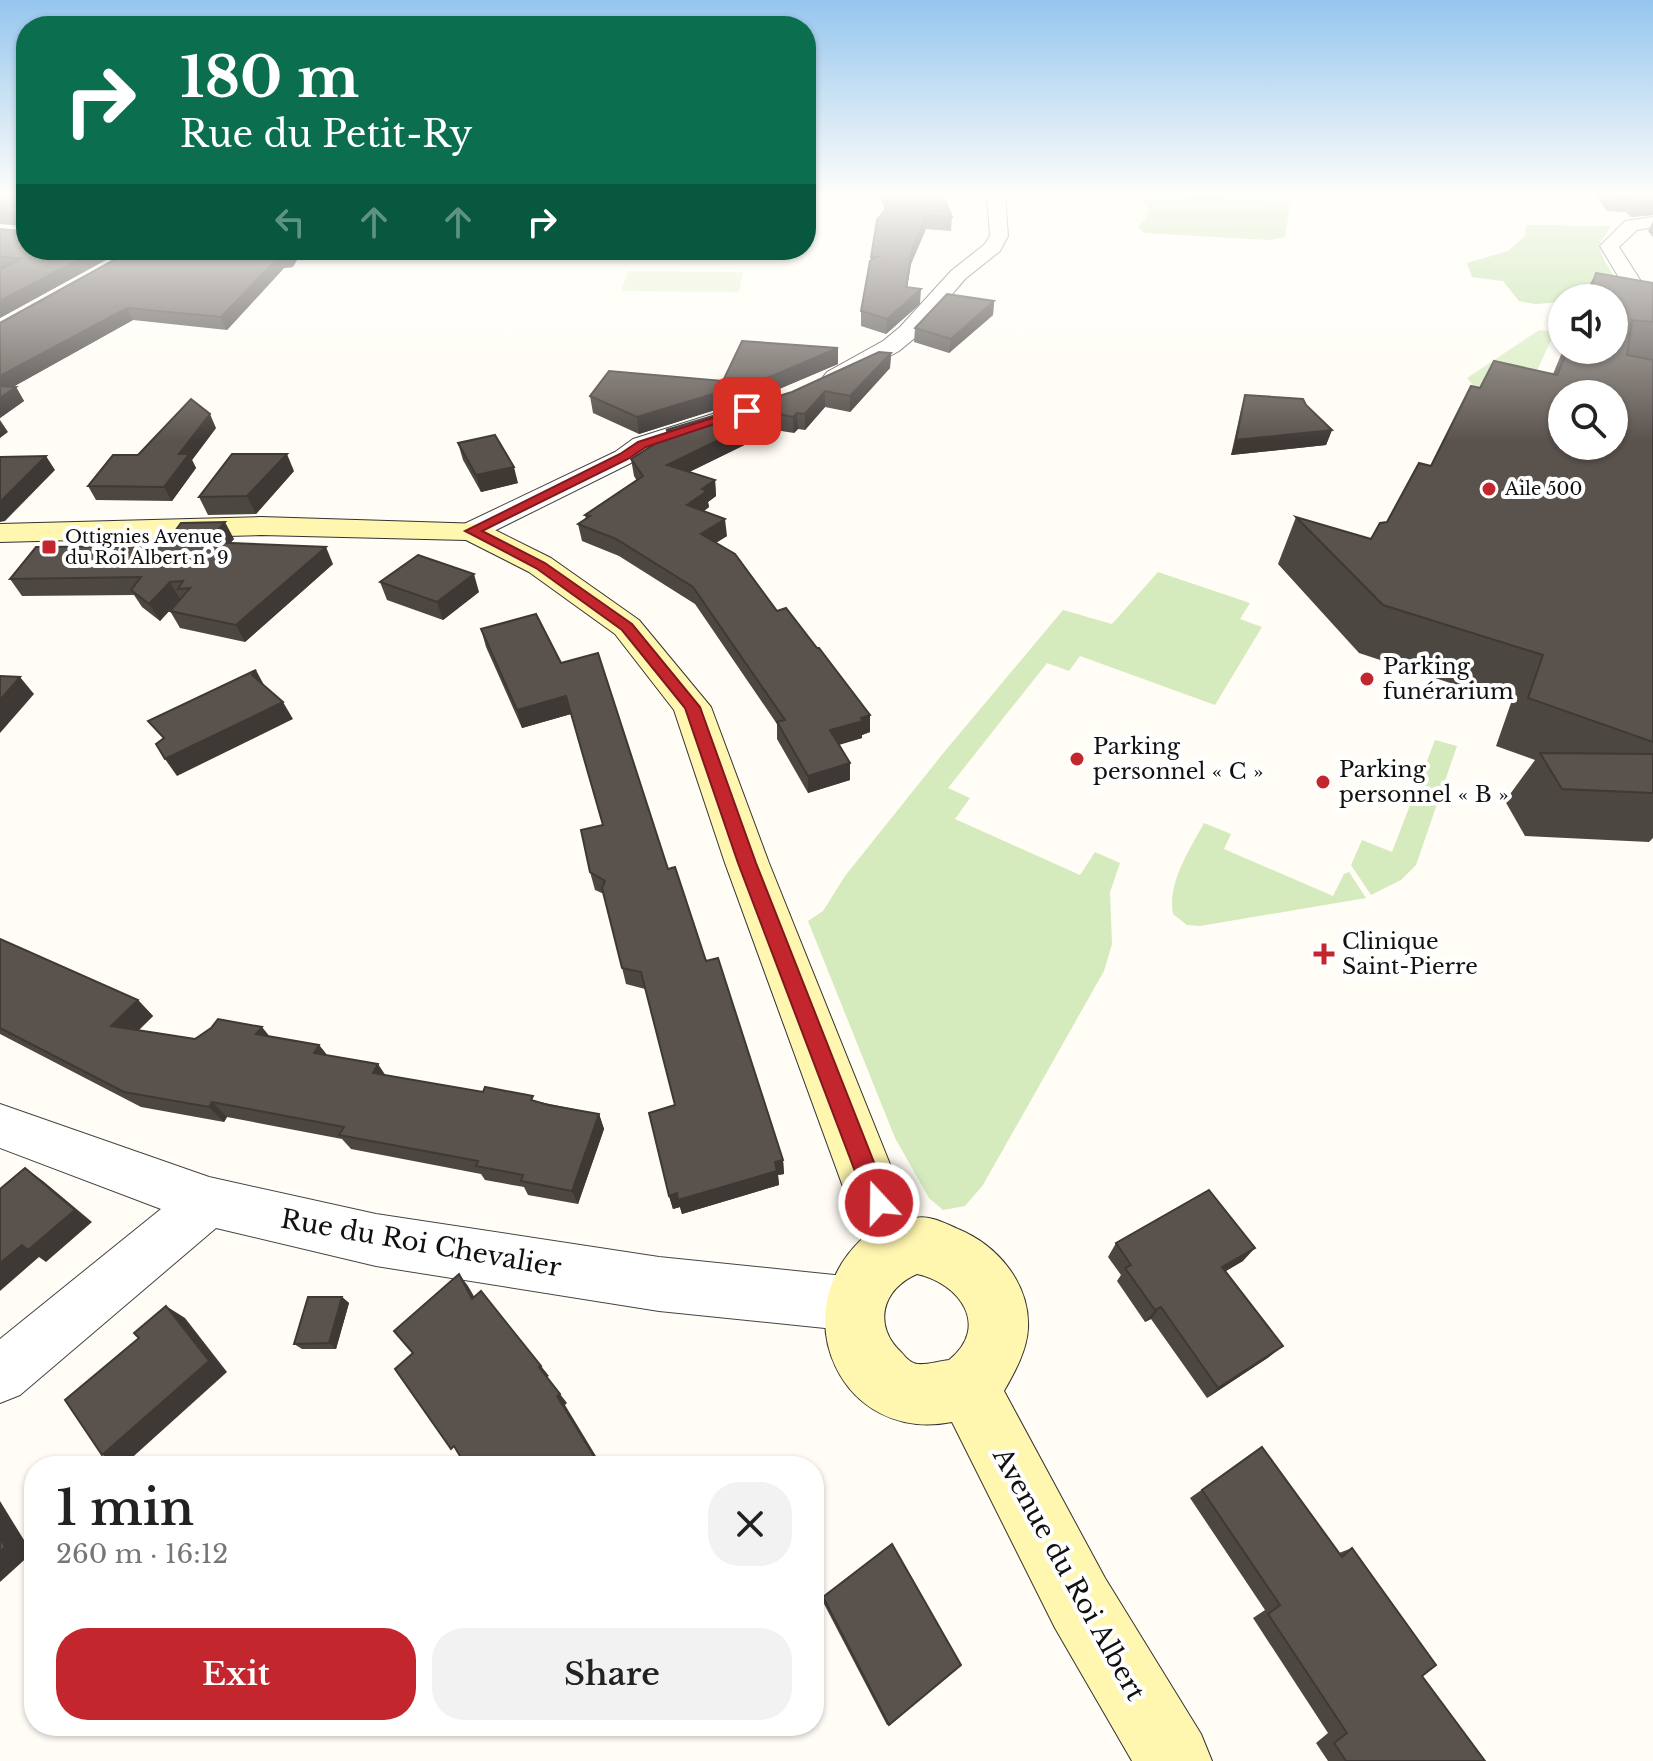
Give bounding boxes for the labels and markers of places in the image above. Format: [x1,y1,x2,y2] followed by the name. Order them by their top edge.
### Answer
[713,377,781,445] pin
[1504,478,1582,500] place label: Aile 500
[1480,480,1498,498] marker: Aile 500
[65,526,229,569] place label: Ottignies Avenue du Roi Albert n° 9
[40,538,58,556] marker: Ottignies Avenue du Roi Albert n° 9
[1383,653,1514,705] place label: Parking funérarium
[1358,670,1376,688] marker: Parking funérarium
[1093,733,1264,785] place label: Parking personnel « C »
[1068,750,1086,768] marker: Parking personnel « C »
[1339,756,1509,808] place label: Parking personnel « B »
[1314,773,1332,791] marker: Parking personnel « B »
[1342,928,1478,980] place label: Clinique Saint-Pierre
[1313,943,1335,965] marker: Clinique Saint-Pierre

